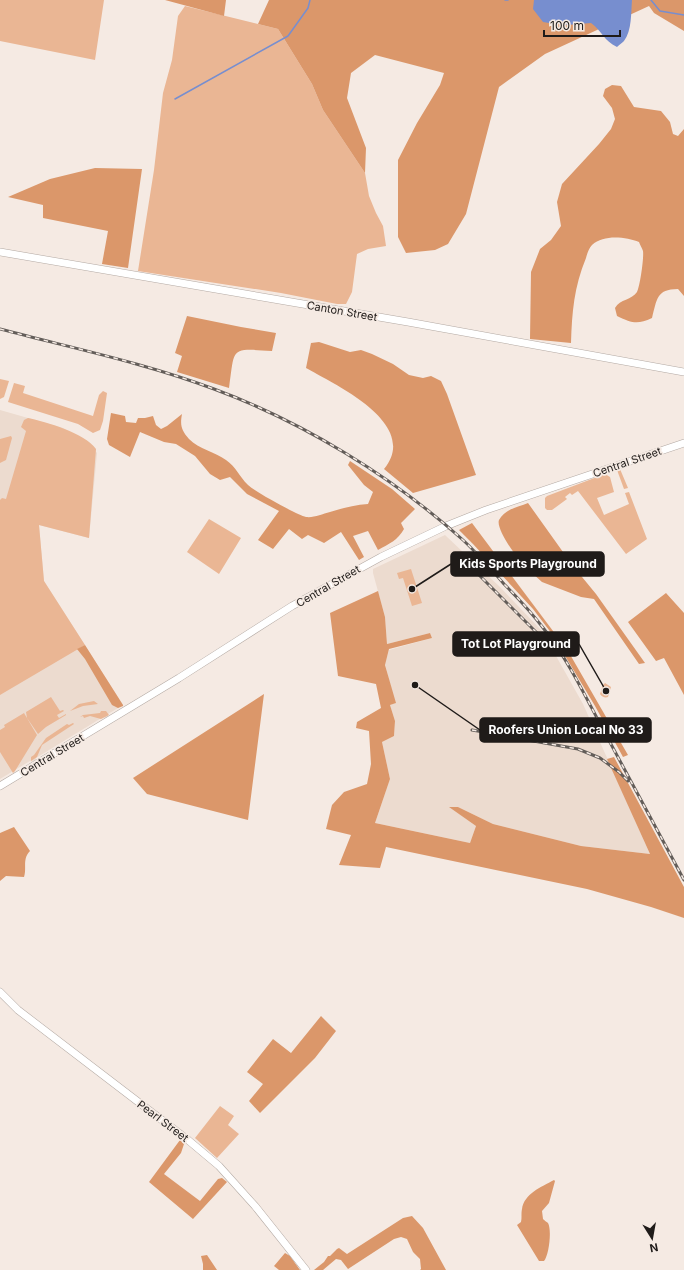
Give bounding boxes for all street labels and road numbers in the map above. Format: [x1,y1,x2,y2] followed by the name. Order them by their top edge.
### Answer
[306,298,379,324] street label: Canton Street
[591,444,664,480] street label: Central Street
[293,562,363,610] street label: Central Street
[18,730,87,779] street label: Central Street
[135,1097,192,1145] street label: Pearl Street

